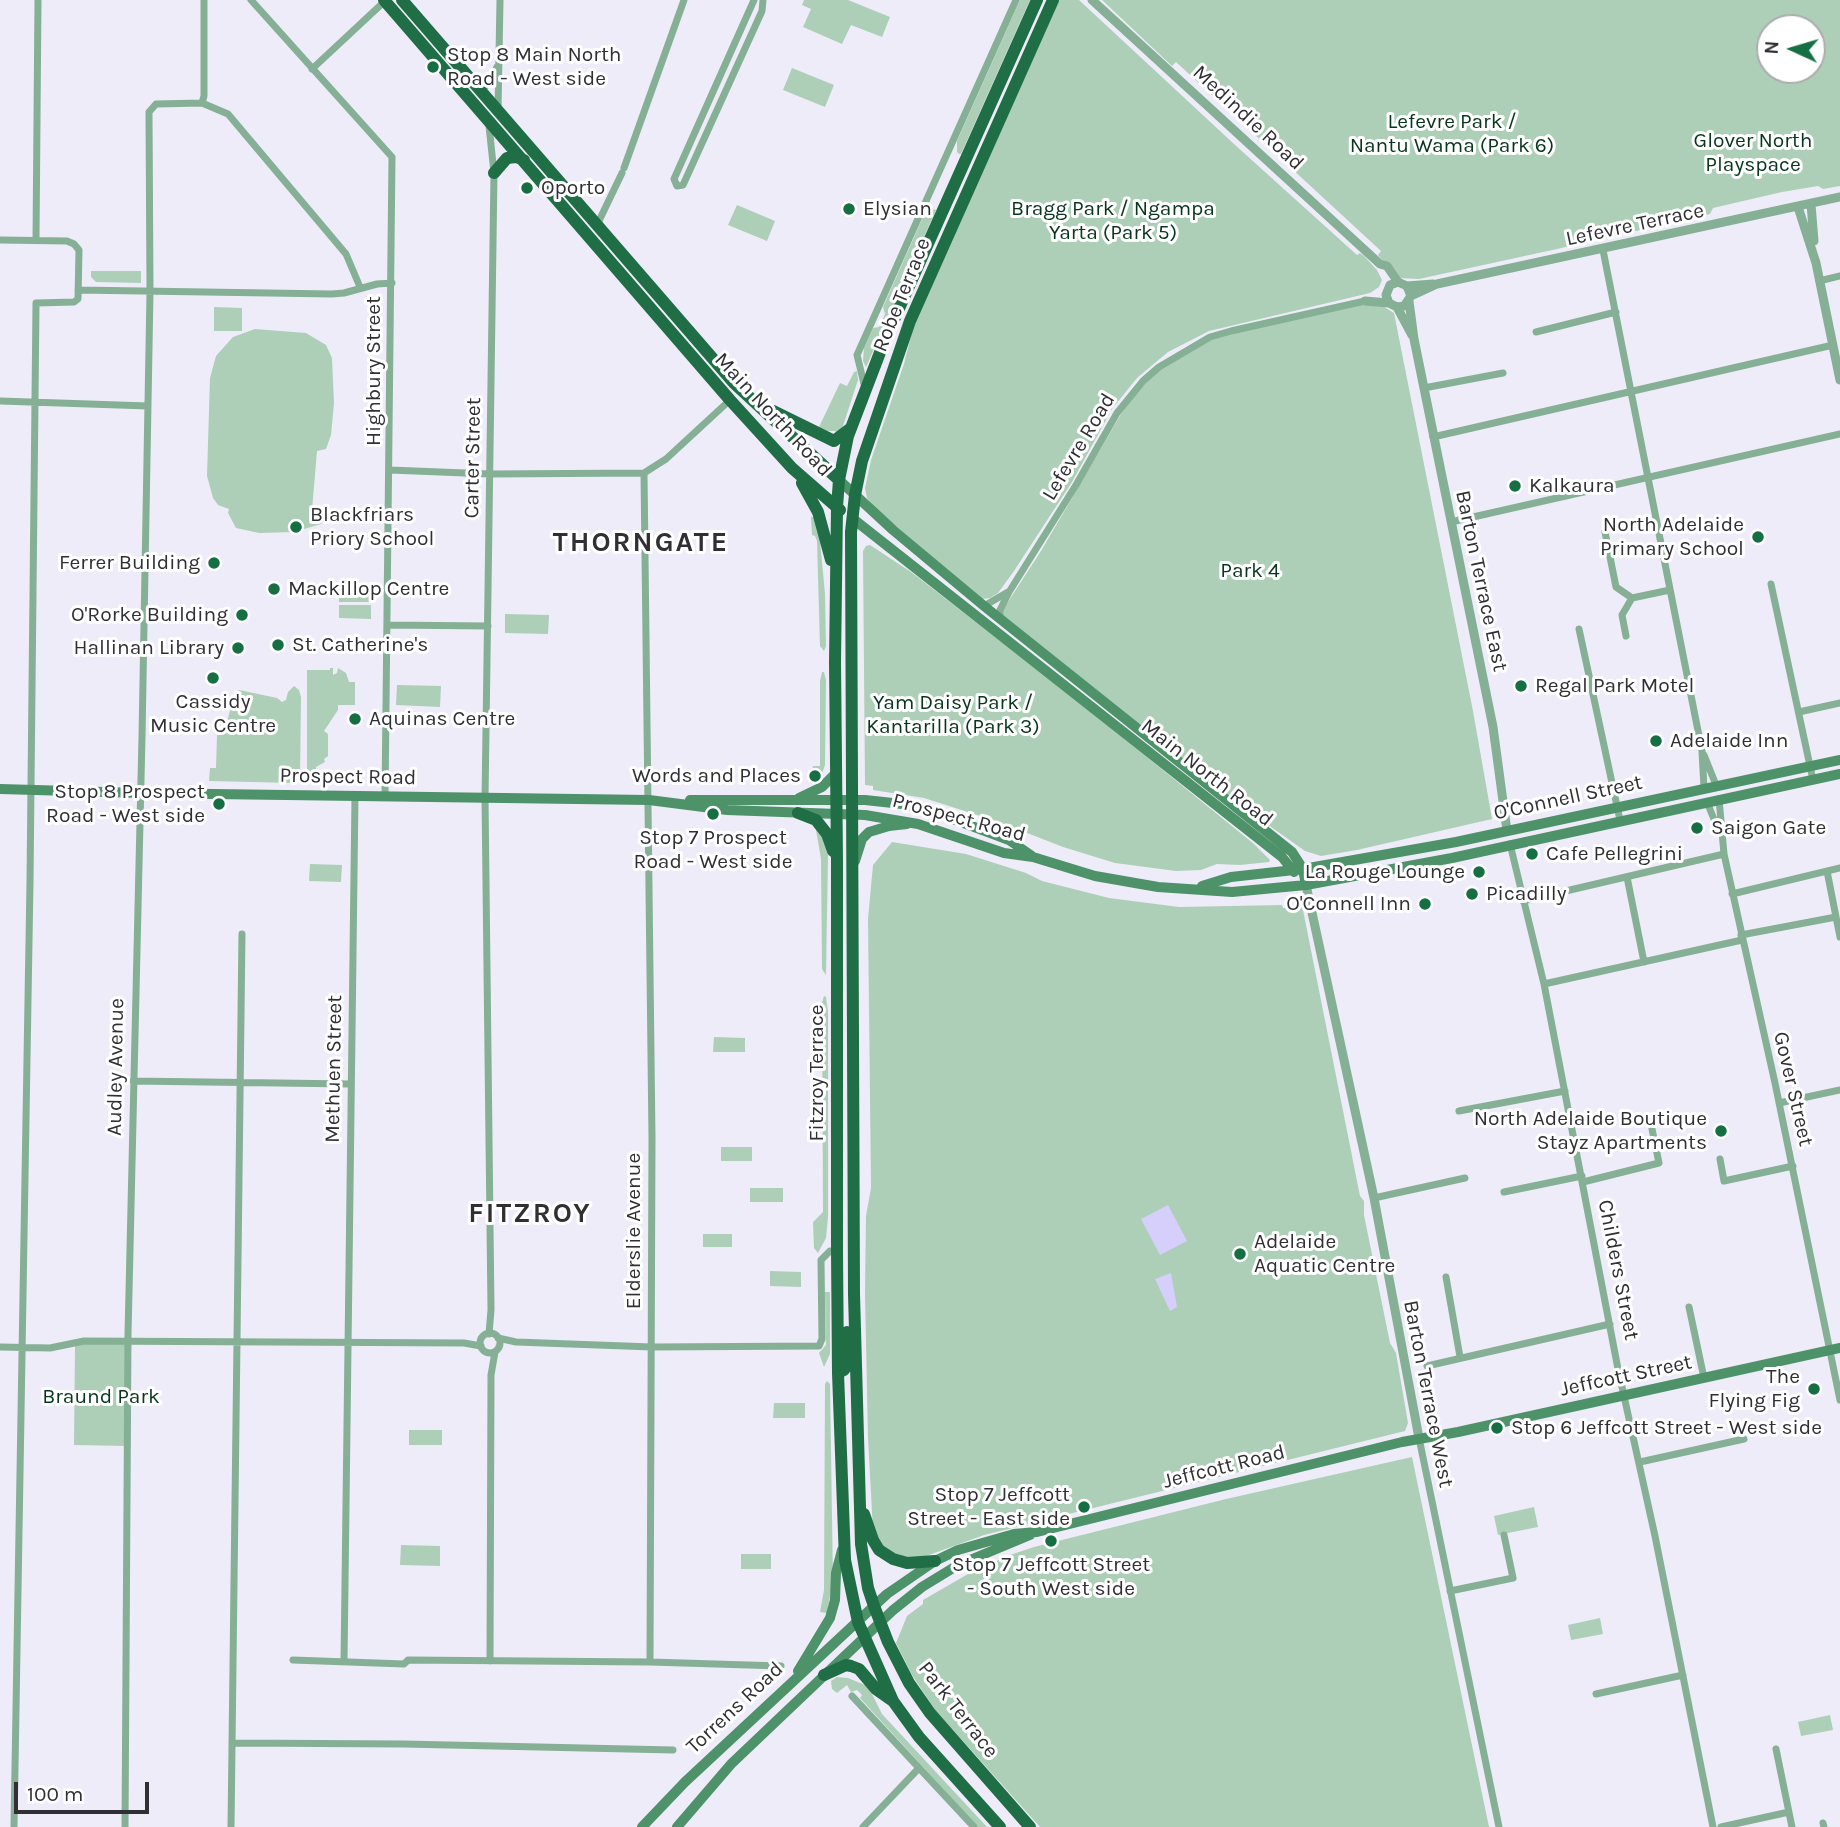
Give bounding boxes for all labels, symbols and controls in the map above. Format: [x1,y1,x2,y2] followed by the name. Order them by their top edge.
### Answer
[1756,14,1826,84] north arrow
[1761,40,1783,55] text: N
[447,42,621,92] place label: Stop 8 Main North Road - West side
[425,59,441,75] marker: Stop 8 Main North Road - West side
[1187,60,1309,176] street label: Medindie Road
[1350,109,1554,159] park label: Lefevre Park / Nantu Wama (Park 6)
[1694,128,1812,178] park label: Glover North Playspace
[541,175,605,201] place label: Oporto
[519,180,535,196] marker: Oporto
[863,196,932,222] place label: Elysian
[1011,196,1215,246] park label: Bragg Park / Ngampa Yarta (Park 5)
[1564,198,1706,252] street label: Lefevre Terrace
[841,201,857,217] marker: Elysian
[868,234,936,356] street label: Robe Terrace
[361,296,387,446] street label: Highbury Street
[709,348,837,482] street label: Main North Road
[1037,389,1121,505] street label: Lefevre Road
[459,397,487,519] street label: Carter Street
[1529,473,1614,499] place label: Kalkaura
[1507,478,1523,494] marker: Kalkaura
[1449,488,1513,674] street label: Barton Terrace East
[310,502,434,552] place label: Blackfriars Priory School
[1600,512,1744,562] place label: North Adelaide Primary School
[288,519,304,535] marker: Blackfriars Priory School
[554,526,728,560] district label: THORNGATE
[1750,529,1766,545] marker: North Adelaide Primary School
[59,550,200,576] place label: Ferrer Building
[206,555,222,571] marker: Ferrer Building
[1220,558,1280,584] park label: Park 4
[288,576,449,602] place label: Mackillop Centre
[266,581,282,597] marker: Mackillop Centre
[71,602,228,628] place label: O'Rorke Building
[234,607,250,623] marker: O'Rorke Building
[292,632,428,658] place label: St. Catherine's
[73,635,224,661] place label: Hallinan Library
[270,637,286,653] marker: St. Catherine's
[230,640,246,656] marker: Hallinan Library
[205,670,221,686] marker: Cassidy Music Centre
[1535,673,1694,699] place label: Regal Park Motel
[1513,678,1529,694] marker: Regal Park Motel
[150,689,276,739] place label: Cassidy Music Centre
[866,690,1040,740] park label: Yam Daisy Park / Kantarilla (Park 3)
[369,706,515,732] place label: Aquinas Centre
[347,711,363,727] marker: Aquinas Centre
[1136,714,1278,832] street label: Main North Road
[1670,728,1788,754] place label: Adelaide Inn
[1648,733,1664,749] marker: Adelaide Inn
[279,763,417,791] street label: Prospect Road
[632,763,801,789] place label: Words and Places
[807,768,823,784] marker: Words and Places
[1491,770,1645,826] street label: O'Connell Street
[46,779,205,829] place label: Stop 8 Prospect Road - West side
[890,788,1028,848] street label: Prospect Road
[211,796,227,812] marker: Stop 8 Prospect Road - West side
[705,806,721,822] marker: Stop 7 Prospect Road - West side
[1711,815,1826,841] place label: Saigon Gate
[1689,820,1705,836] marker: Saigon Gate
[634,825,792,875] place label: Stop 7 Prospect Road - West side
[1546,841,1683,867] place label: Cafe Pellegrini
[1524,846,1540,862] marker: Cafe Pellegrini
[1305,859,1465,885] place label: La Rouge Lounge
[1471,864,1487,880] marker: La Rouge Lounge
[1486,881,1567,907] place label: Picadilly
[1464,886,1480,902] marker: Picadilly
[1286,891,1411,917] place label: O'Connell Inn
[1417,896,1433,912] marker: O'Connell Inn
[320,995,348,1143] street label: Methuen Street
[102,998,130,1136] street label: Audley Avenue
[804,1004,830,1142] street label: Fitzroy Terrace
[1768,1029,1818,1149] street label: Gover Street
[1474,1106,1707,1156] place label: North Adelaide Boutique Stayz Apartments
[1713,1123,1729,1139] marker: North Adelaide Boutique Stayz Apartments
[621,1153,647,1309] street label: Elderslie Avenue
[469,1197,591,1231] district label: FITZROY
[1592,1198,1644,1342] street label: Childers Street
[1254,1229,1395,1279] place label: Adelaide Aquatic Centre
[1232,1246,1248,1262] marker: Adelaide Aquatic Centre
[1397,1298,1459,1490] street label: Barton Terrace West
[1558,1350,1694,1402] street label: Jeffcott Street
[1708,1364,1800,1414] place label: The Flying Fig
[1806,1381,1822,1397] marker: The Flying Fig
[42,1384,160,1410] park label: Braund Park
[1511,1415,1822,1441] place label: Stop 6 Jeffcott Street - West side
[1489,1420,1505,1436] marker: Stop 6 Jeffcott Street - West side
[1160,1440,1288,1494] street label: Jeffcott Road
[907,1482,1070,1532] place label: Stop 7 Jeffcott Street - East side
[1076,1499,1092,1515] marker: Stop 7 Jeffcott Street - East side
[1043,1533,1059,1549] marker: Stop 7 Jeffcott Street - South West side
[952,1552,1150,1602] place label: Stop 7 Jeffcott Street - South West side
[681,1657,789,1759] street label: Torrens Road
[912,1657,1004,1763] street label: Park Terrace
[18,1768,152,1812] scale bar
[27,1782,84,1806] text: 100 m

